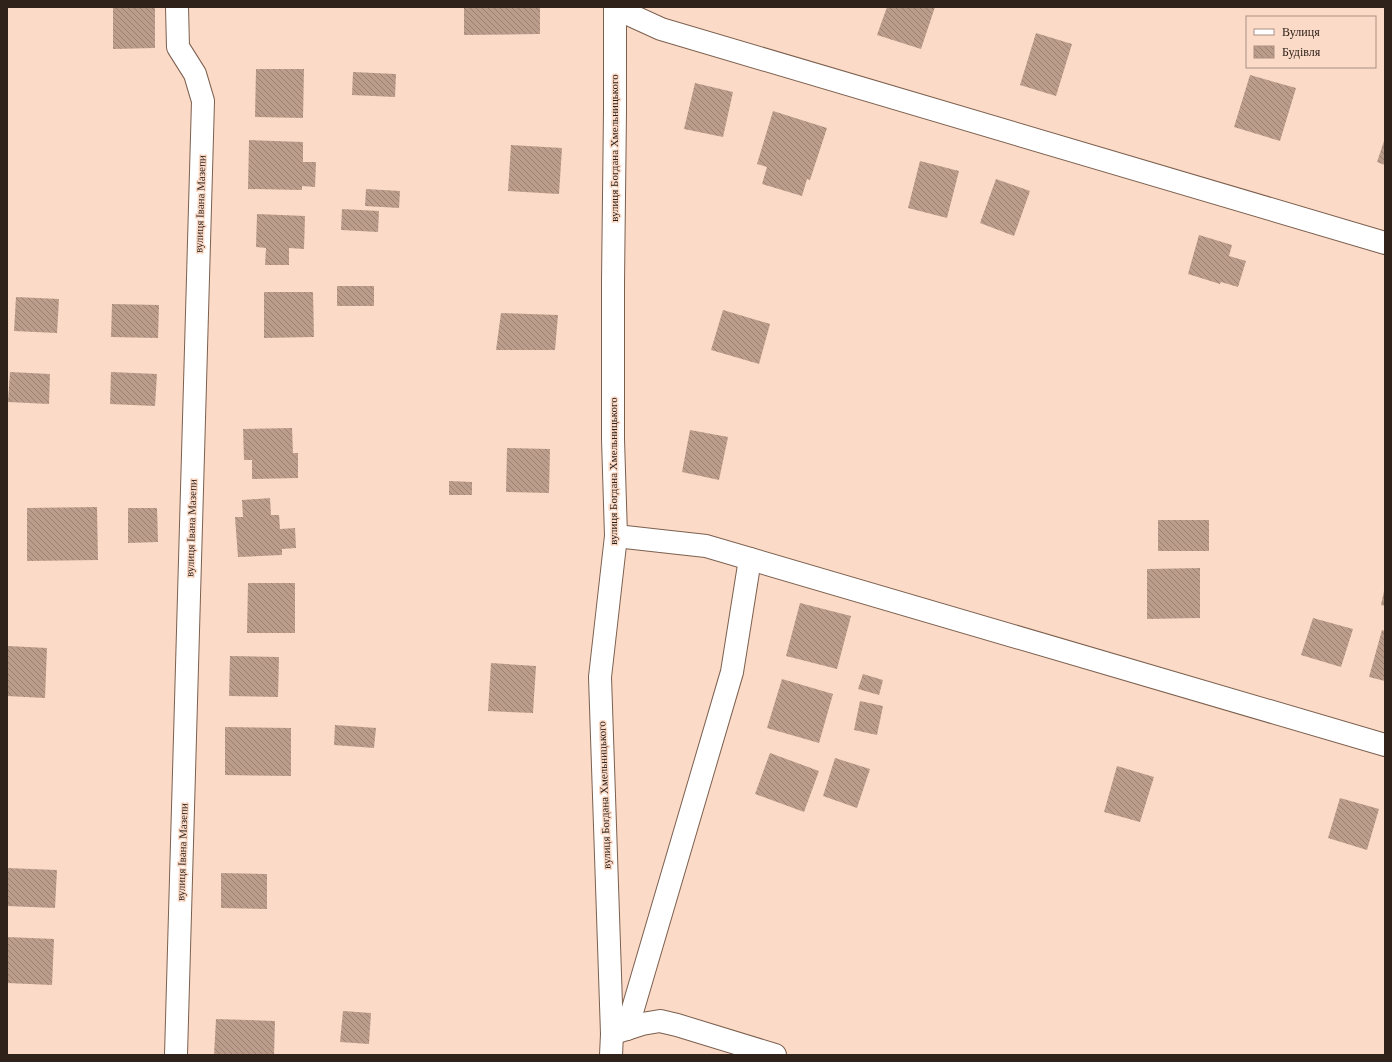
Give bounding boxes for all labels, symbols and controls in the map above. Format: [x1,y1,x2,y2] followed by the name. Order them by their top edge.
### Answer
[1246,16,1376,68] legend
[1282,25,1320,39] text: Вулиця
[1282,45,1321,59] text: Будівля
[608,74,620,222] street label: вулиця Богдана Хмельницького
[192,155,208,253] street label: вулиця Івана Мазепи
[607,397,619,545] street label: вулиця Богдана Хмельницького
[183,479,199,577] street label: вулиця Івана Мазепи
[595,721,613,869] street label: вулиця Богдана Хмельницького
[174,803,190,901] street label: вулиця Івана Мазепи

